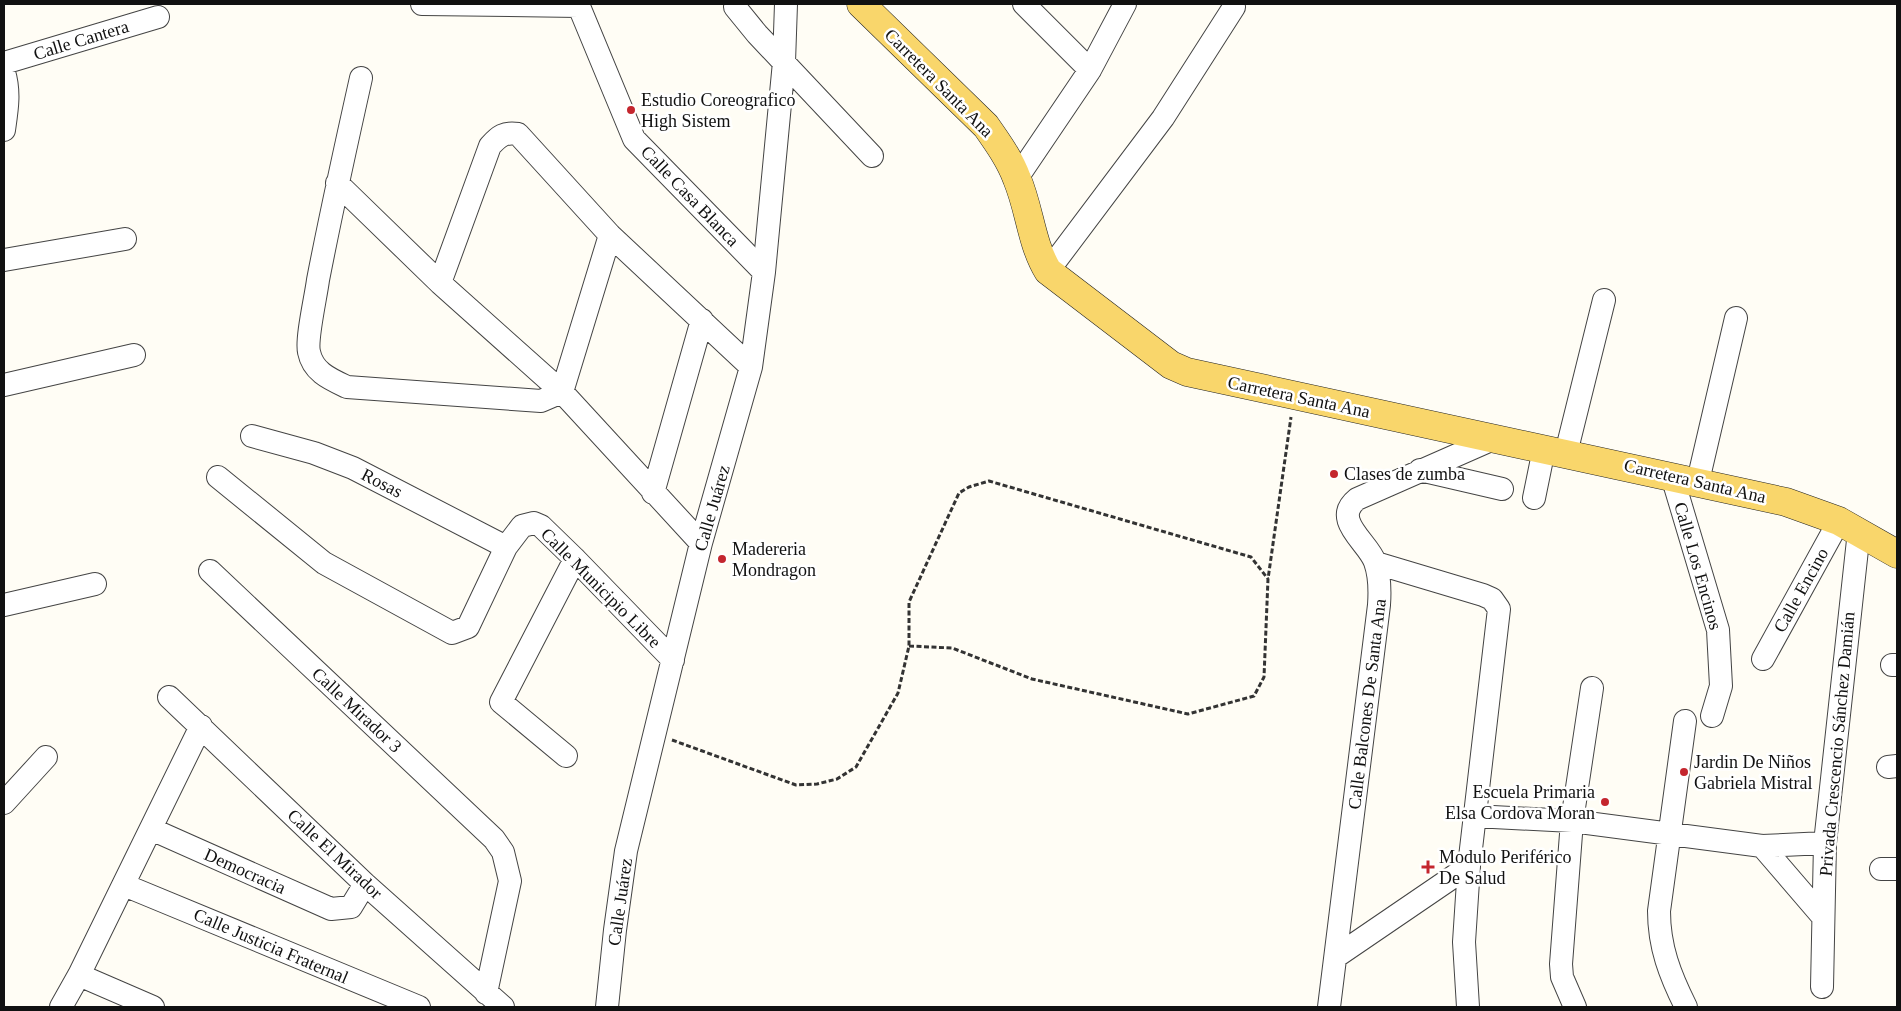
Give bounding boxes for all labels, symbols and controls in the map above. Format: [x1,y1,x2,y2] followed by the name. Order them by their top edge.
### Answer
[31,16,131,64] street label: Calle Cantera
[881,25,997,141] street label: Carretera Santa Ana
[641,90,795,131] place label: Estudio Coreografico High Sistem
[625,104,637,116] marker: Estudio Coreografico High Sistem
[637,142,743,250] street label: Calle Casa Blanca
[1226,372,1372,422] street label: Carretera Santa Ana
[1622,455,1768,507] street label: Carretera Santa Ana
[690,463,734,553] street label: Calle Juárez
[358,464,406,502] street label: Rosas
[1344,464,1465,484] place label: Clases de zumba
[1328,468,1340,480] marker: Clases de zumba
[1670,500,1726,632] street label: Calle Los Encinos
[537,524,665,652] street label: Calle Municipio Libre
[732,539,816,580] place label: Madereria Mondragon
[1770,544,1832,636] street label: Calle Encino
[716,553,728,565] marker: Madereria Mondragon
[1344,598,1390,810] street label: Calle Balcones De Santa Ana
[1815,611,1859,877] street label: Privada Crescencio Sánchez Damián
[308,663,406,757] street label: Calle Mirador 3
[1694,752,1812,793] place label: Jardin De Niños Gabriela Mistral
[1678,766,1690,778] marker: Jardin De Niños Gabriela Mistral
[1445,782,1595,823] place label: Escuela Primaria Elsa Cordova Moran
[1599,796,1611,808] marker: Escuela Primaria Elsa Cordova Moran
[284,805,386,903] street label: Calle El Mirador
[201,844,289,898] street label: Democracia
[1439,847,1571,888] place label: Modulo Periférico De Salud
[604,857,636,947] street label: Calle Juárez
[1421,860,1435,874] marker: Modulo Periférico De Salud
[191,904,351,988] street label: Calle Justicia Fraternal

